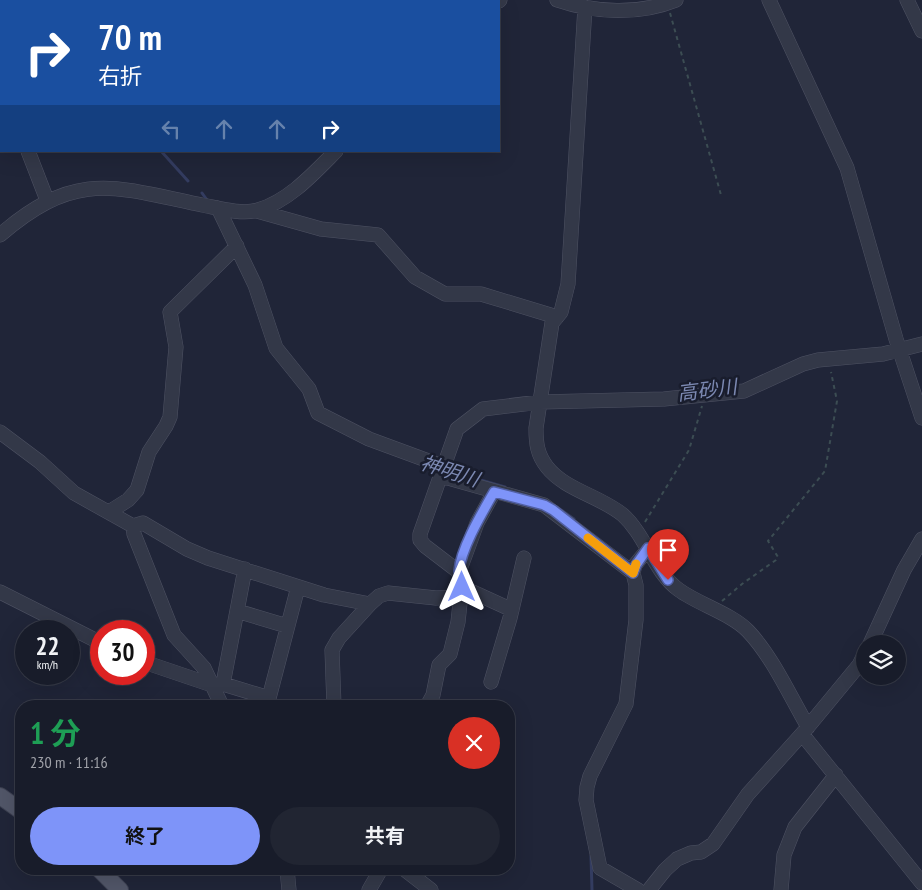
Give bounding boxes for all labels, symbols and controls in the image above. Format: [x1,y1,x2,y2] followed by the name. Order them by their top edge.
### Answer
[98,14,162,60] text: 70 m
[15,20,80,85] icon: right
[98,62,142,90] text: 右折
[157,115,185,143] icon: left
[210,115,238,143] icon: ahead
[263,115,291,143] icon: ahead
[316,115,344,143] icon: right
[676,373,740,407] water label: 高砂川
[417,449,484,493] water label: 神明川
[647,529,689,580] pin
[654,536,682,564] icon: arrive
[435,560,487,612] position arrow
[90,620,155,685] speed limit sign: 30
[36,630,59,662] text: 22
[856,635,906,685] map controls
[856,635,906,685] button: layers
[37,657,58,672] text: km/h
[30,713,81,752] text: 1 分
[448,717,500,769] button: close
[30,752,108,772] text: 230 m · 11:16
[30,807,260,865] button: 終了
[270,807,500,865] button: 共有

